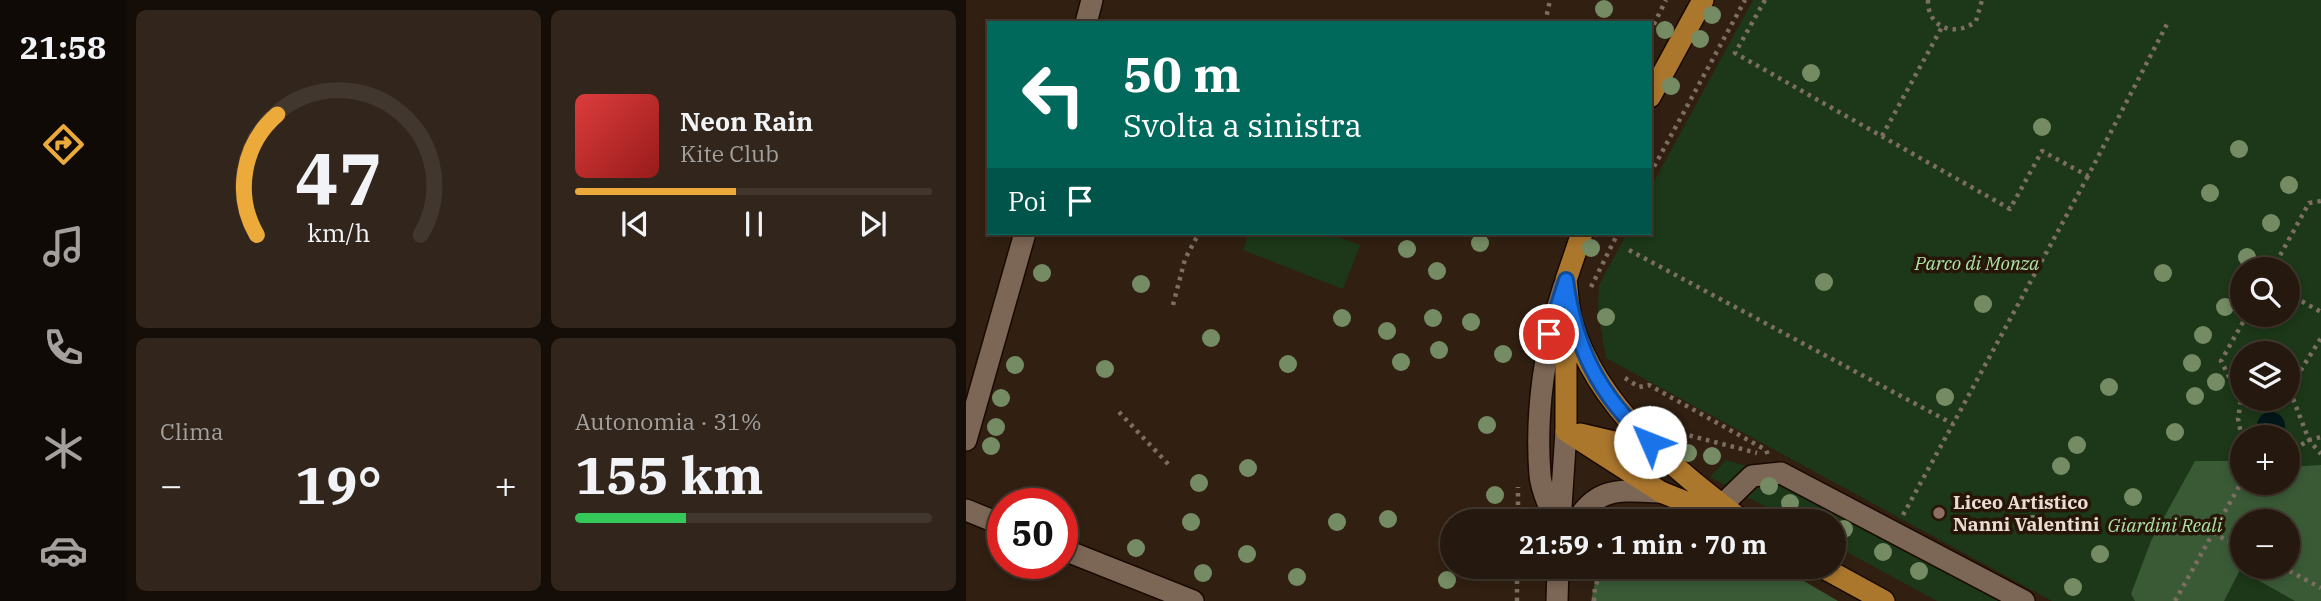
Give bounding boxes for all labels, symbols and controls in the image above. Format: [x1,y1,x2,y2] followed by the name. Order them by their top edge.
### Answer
[20,26,106,68] text: 21:58
[1123,42,1241,105] text: 50 m
[1008,49,1099,140] icon: left
[680,104,813,138] text: Neon Rain
[1123,104,1362,146] text: Svolta a sinistra
[39,120,88,169] icon: directions
[295,130,382,225] text: 47
[680,138,779,168] text: Kite Club
[1061,182,1099,220] icon: arrive
[1008,184,1047,218] text: Poi
[616,205,654,243] icon: previous
[735,205,773,243] icon: pause
[854,205,892,243] icon: next
[307,216,370,249] text: km/h
[39,222,88,271] icon: music
[1914,251,2040,275] park label: Parco di Monza
[2230,257,2300,579] map controls
[2230,257,2300,327] button: search
[1519,304,1579,364] pin
[1530,315,1568,353] icon: arrive
[39,323,88,372] icon: phone
[2230,341,2300,411] button: layers
[1613,405,1687,479] position arrow
[575,406,762,436] text: Autonomia · 31%
[160,416,224,446] text: Clima
[39,424,88,473] icon: climate
[2230,425,2300,495] button: +
[575,441,764,508] text: 155 km
[295,451,382,518] text: 19°
[160,460,183,509] text: −
[494,460,517,509] text: +
[987,488,1078,579] speed limit sign: 50
[1953,490,2099,536] place label: Liceo Artistico Nanni Valentini
[1931,505,1947,521] marker: Liceo Artistico Nanni Valentini
[2230,509,2300,579] button: −
[2108,513,2223,537] park label: Giardini Reali
[39,526,88,575] icon: car
[1519,527,1767,561] text: 21:59 · 1 min · 70 m

